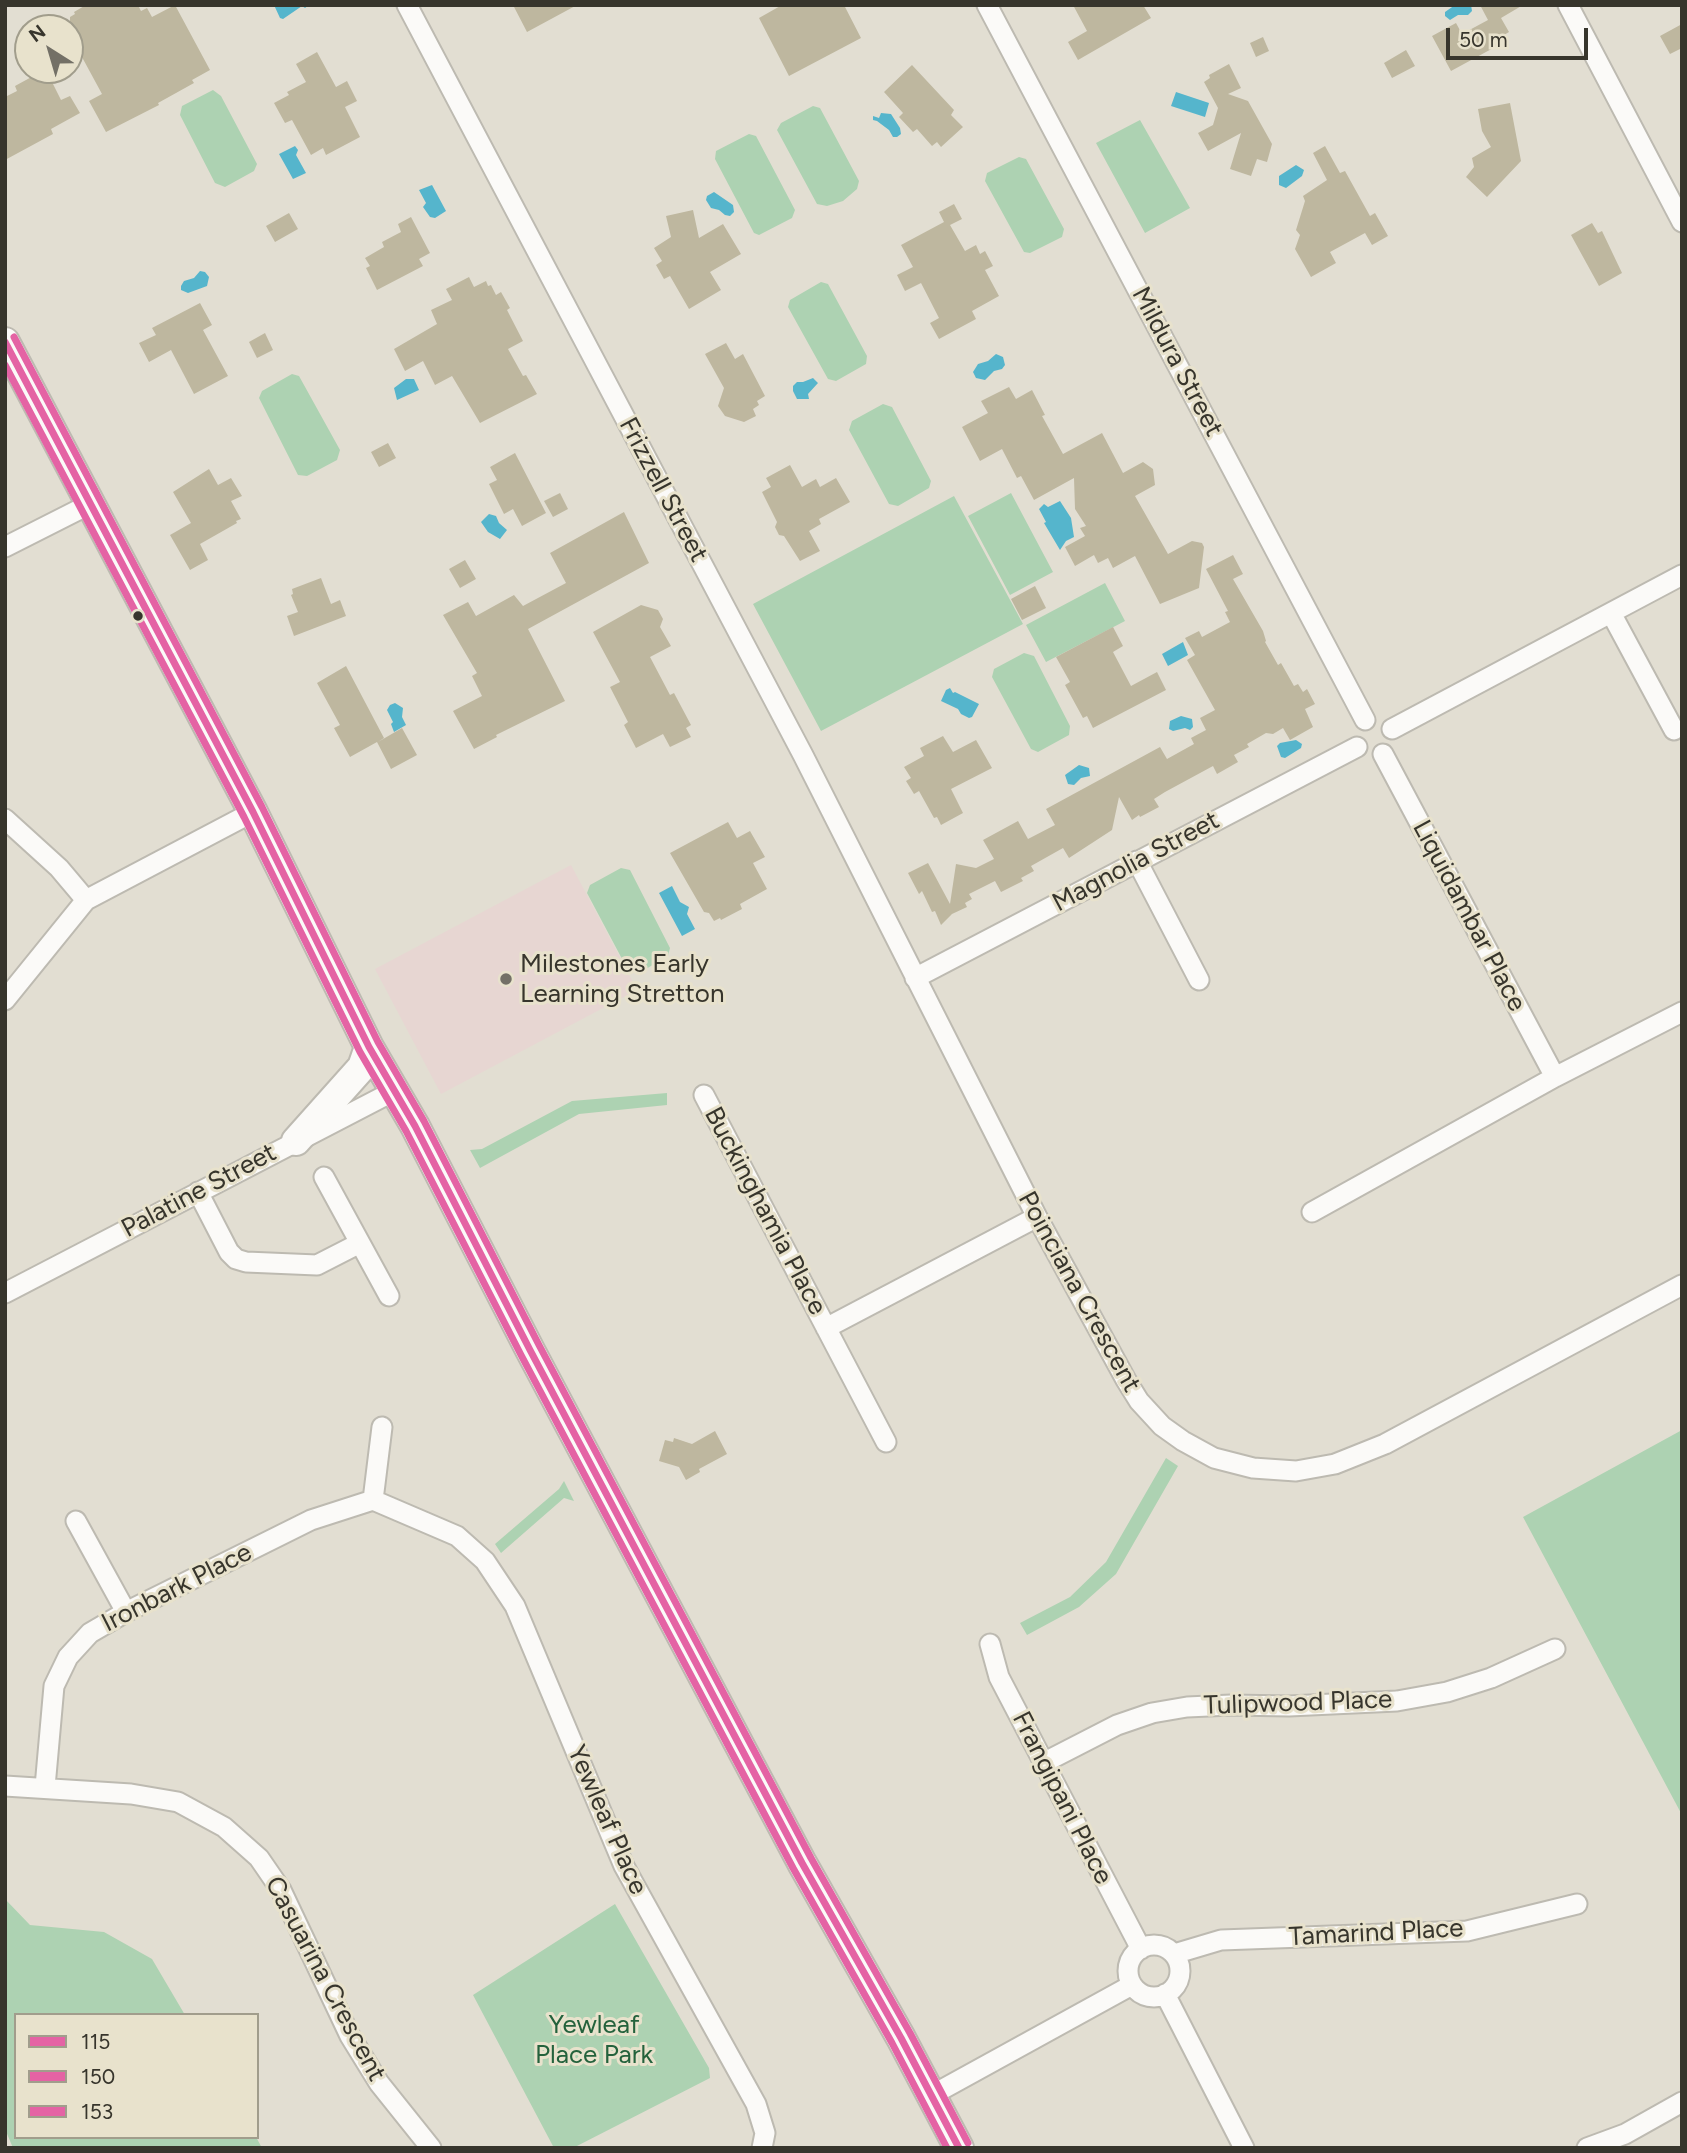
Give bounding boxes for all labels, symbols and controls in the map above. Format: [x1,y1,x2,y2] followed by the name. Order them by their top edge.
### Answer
[14,14,84,84] north arrow
[1449,14,1591,58] scale bar
[24,20,50,47] text: N
[1459,27,1508,52] text: 50 m
[1125,282,1229,442] street label: Mildura Street
[612,412,714,568] street label: Frizzell Street
[131,609,145,623] unlabelled marker
[1047,805,1225,919] street label: Magnolia Street
[1406,815,1532,1017] street label: Liquidambar Place
[520,948,724,1010] place label: Milestones Early Learning Stretton
[498,971,514,987] marker: Milestones Early Learning Stretton
[697,1102,833,1320] street label: Buckinghamia Place
[116,1137,282,1245] street label: Palatine Street
[1011,1186,1147,1398] street label: Poinciana Crescent
[97,1537,257,1639] street label: Ironbark Place
[1203,1684,1393,1722] street label: Tulipwood Place
[1005,1706,1119,1890] street label: Frangipani Place
[560,1741,654,1899] street label: Yewleaf Place
[258,1871,392,2087] street label: Casuarina Crescent
[1288,1913,1464,1953] street label: Tamarind Place
[535,2009,653,2070] park label: Yewleaf Place Park
[14,2013,259,2139] legend
[81,2029,110,2054] text: 115
[81,2064,115,2089] text: 150
[81,2099,113,2124] text: 153

